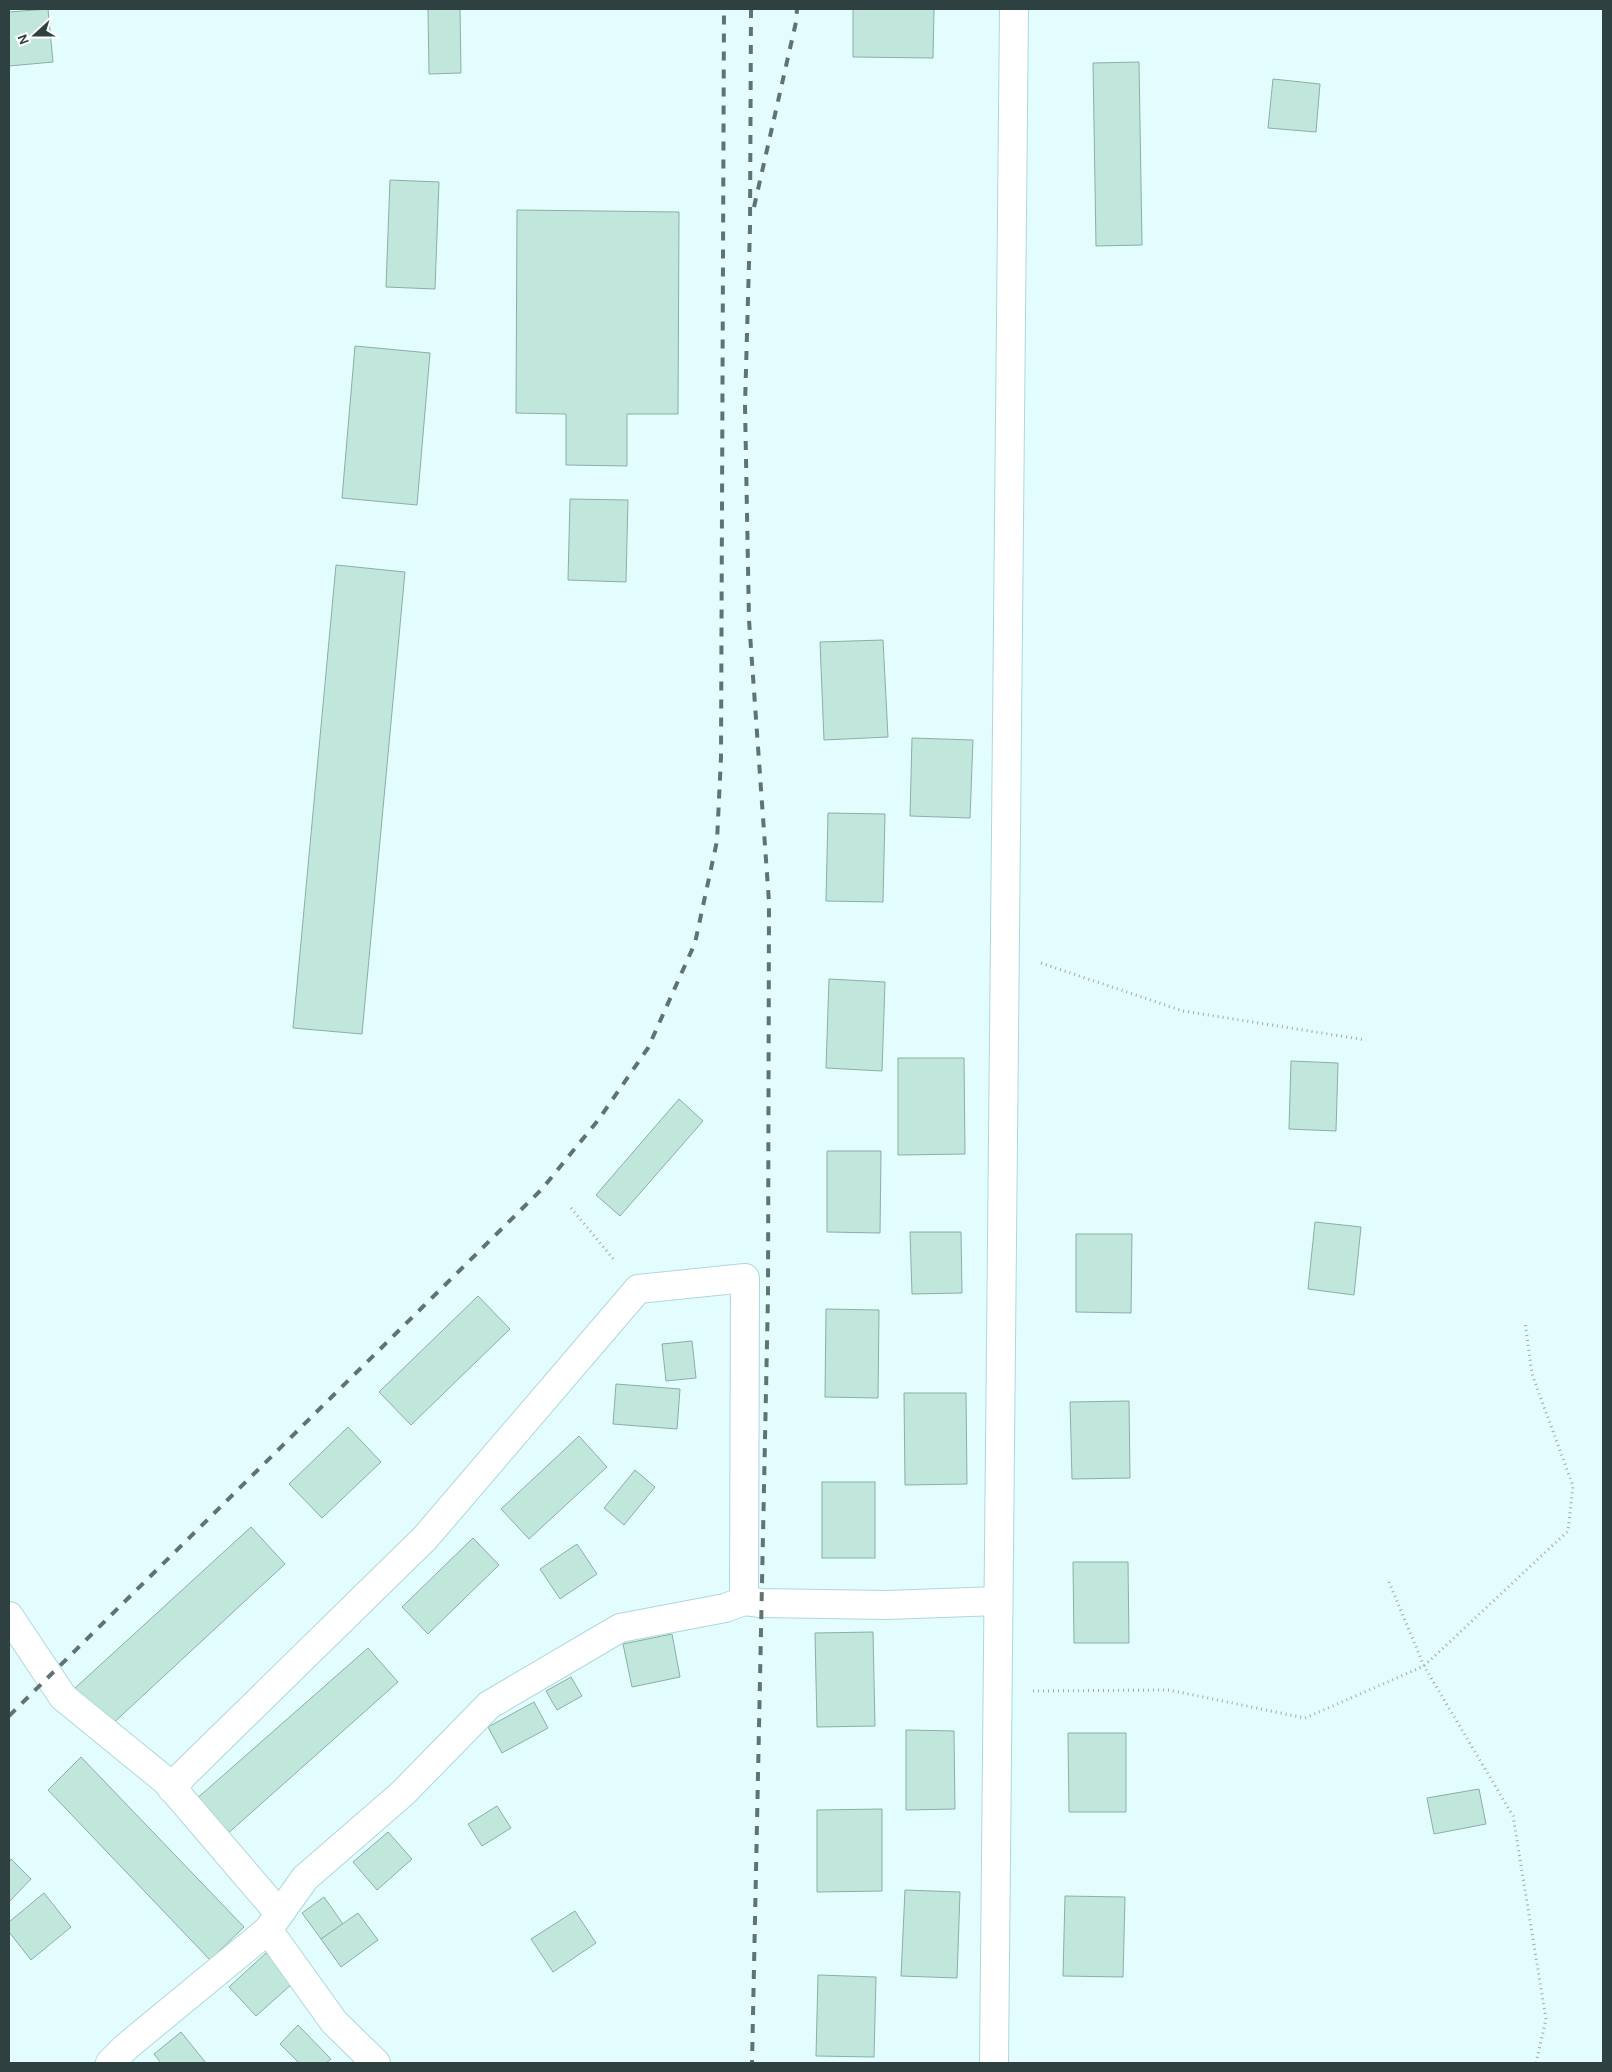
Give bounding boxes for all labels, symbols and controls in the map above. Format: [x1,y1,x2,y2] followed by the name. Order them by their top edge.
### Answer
[10,10,60,60] north arrow
[14,32,33,47] text: N

